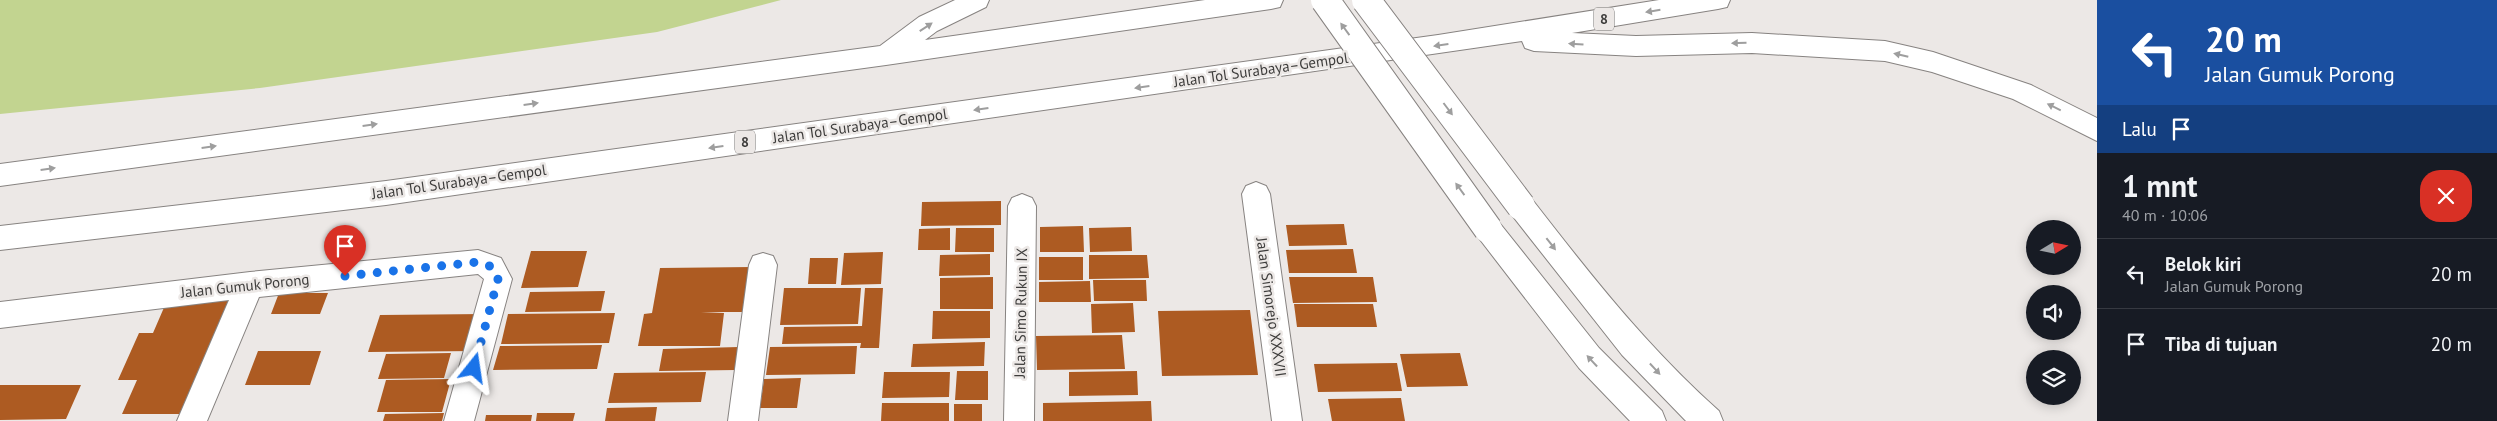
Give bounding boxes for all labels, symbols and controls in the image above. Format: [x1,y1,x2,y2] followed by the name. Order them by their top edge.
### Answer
[1644,7,1660,15] one-way arrow
[1594,8,1614,30] road number: 8
[2205,16,2282,62] text: 20 m
[2122,20,2187,85] icon: left
[919,22,932,31] one-way arrow
[1340,22,1350,35] one-way arrow
[1731,39,1747,47] one-way arrow
[1568,40,1584,48] one-way arrow
[1433,41,1449,49] one-way arrow
[1171,48,1350,91] street label: Jalan Tol Surabaya–Gempol
[1893,51,1908,59] one-way arrow
[2205,60,2395,88] text: Jalan Gumuk Porong
[1133,83,1149,91] one-way arrow
[524,99,540,107] one-way arrow
[1443,102,1453,116] one-way arrow
[2047,103,2061,111] one-way arrow
[770,104,949,147] street label: Jalan Tol Surabaya–Gempol
[973,106,989,114] one-way arrow
[2167,115,2195,143] icon: arrive
[2122,117,2157,141] text: Lalu
[363,121,379,129] one-way arrow
[735,130,755,154] road number: 8
[202,143,218,151] one-way arrow
[708,143,724,151] one-way arrow
[369,160,548,203] street label: Jalan Tol Surabaya–Gempol
[41,165,57,173] one-way arrow
[2122,166,2198,205] text: 1 mnt
[2420,170,2472,222] button: close
[1455,182,1465,196] one-way arrow
[2122,205,2208,225] text: 40 m · 10:06
[2026,220,2081,275] north arrow
[2026,220,2081,405] map controls
[324,225,366,276] pin
[331,232,359,260] icon: arrive
[1252,235,1291,378] street label: Jalan Simorejo XXXVII
[1545,237,1556,250] one-way arrow
[1010,248,1031,379] street label: Jalan Simo Rukun IX
[2165,252,2241,276] text: Belok kiri
[2122,260,2150,288] icon: left
[2431,262,2472,286] text: 20 m
[179,269,310,302] street label: Jalan Gumuk Porong
[2165,276,2303,296] text: Jalan Gumuk Porong
[2026,285,2081,340] button: sound
[2122,330,2150,358] icon: arrive
[2165,332,2277,356] text: Tiba di tujuan
[2431,332,2472,356] text: 20 m
[447,341,499,393] position arrow
[2026,350,2081,405] button: layers
[1586,355,1598,367] one-way arrow
[1649,362,1661,374] one-way arrow

